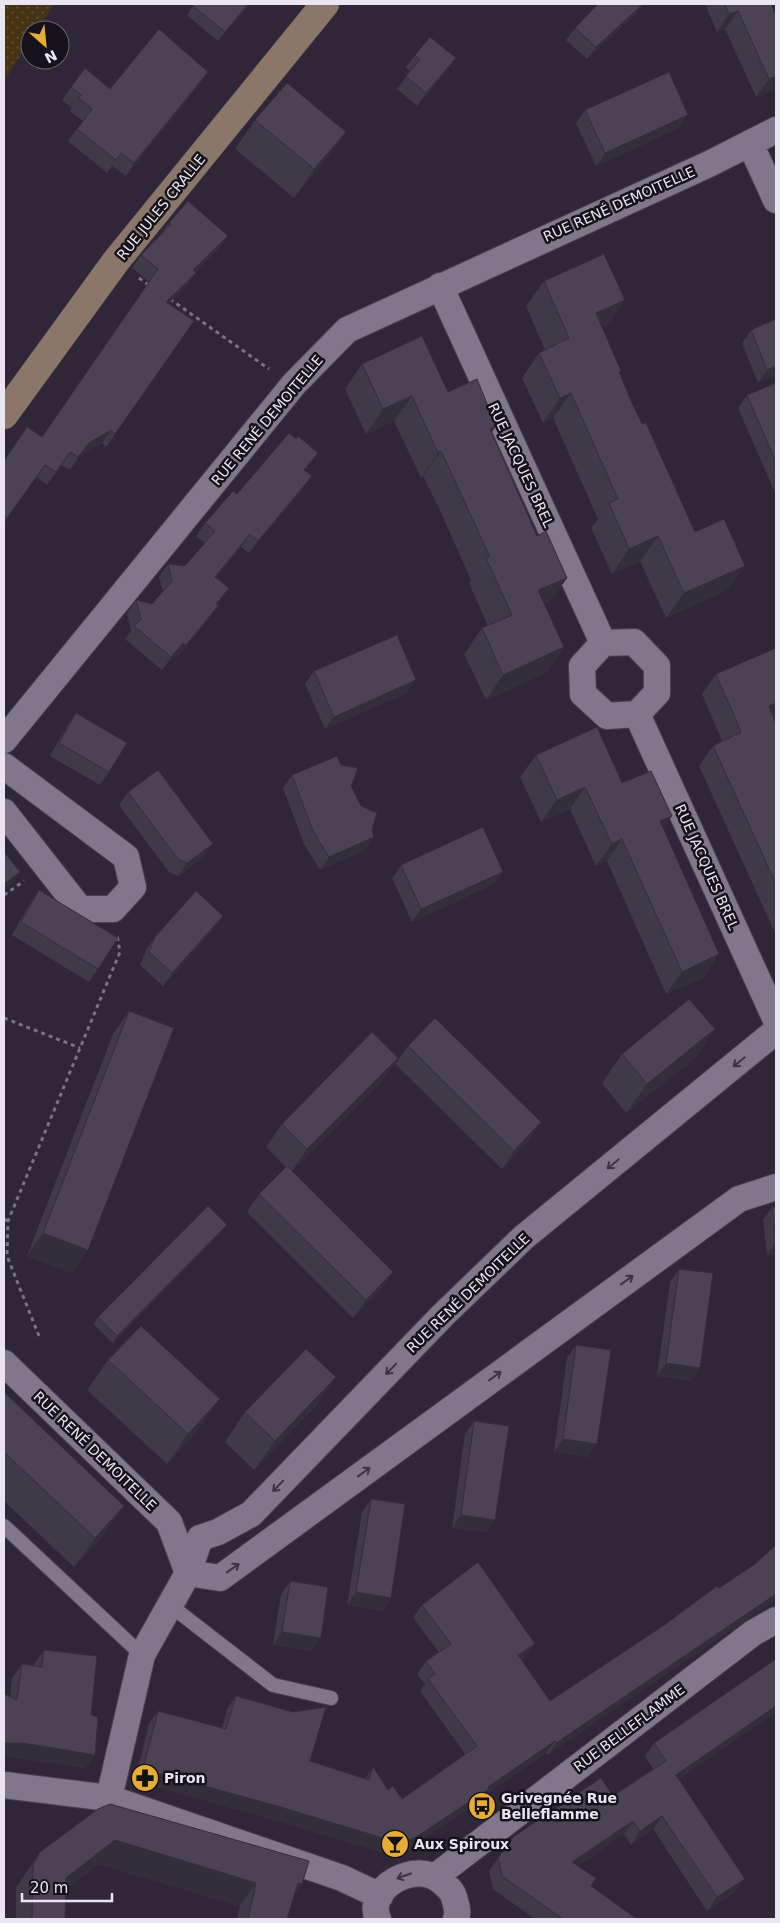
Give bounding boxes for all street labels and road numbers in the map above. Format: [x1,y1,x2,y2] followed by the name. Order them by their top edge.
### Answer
[114,151,208,263] street label: RUE JULES CRALLE
[541,163,697,245] street label: RUE RENÉ DEMOITELLE
[208,352,326,488] street label: RUE RENÉ DEMOITELLE
[485,400,557,530] street label: RUE JACQUES BREL
[672,802,742,932] street label: RUE JACQUES BREL
[403,1230,533,1356] street label: RUE RENÉ DEMOITELLE
[30,1388,160,1514] street label: RUE RENÉ DEMOITELLE
[570,1681,688,1775] street label: RUE BELLEFLAMME

